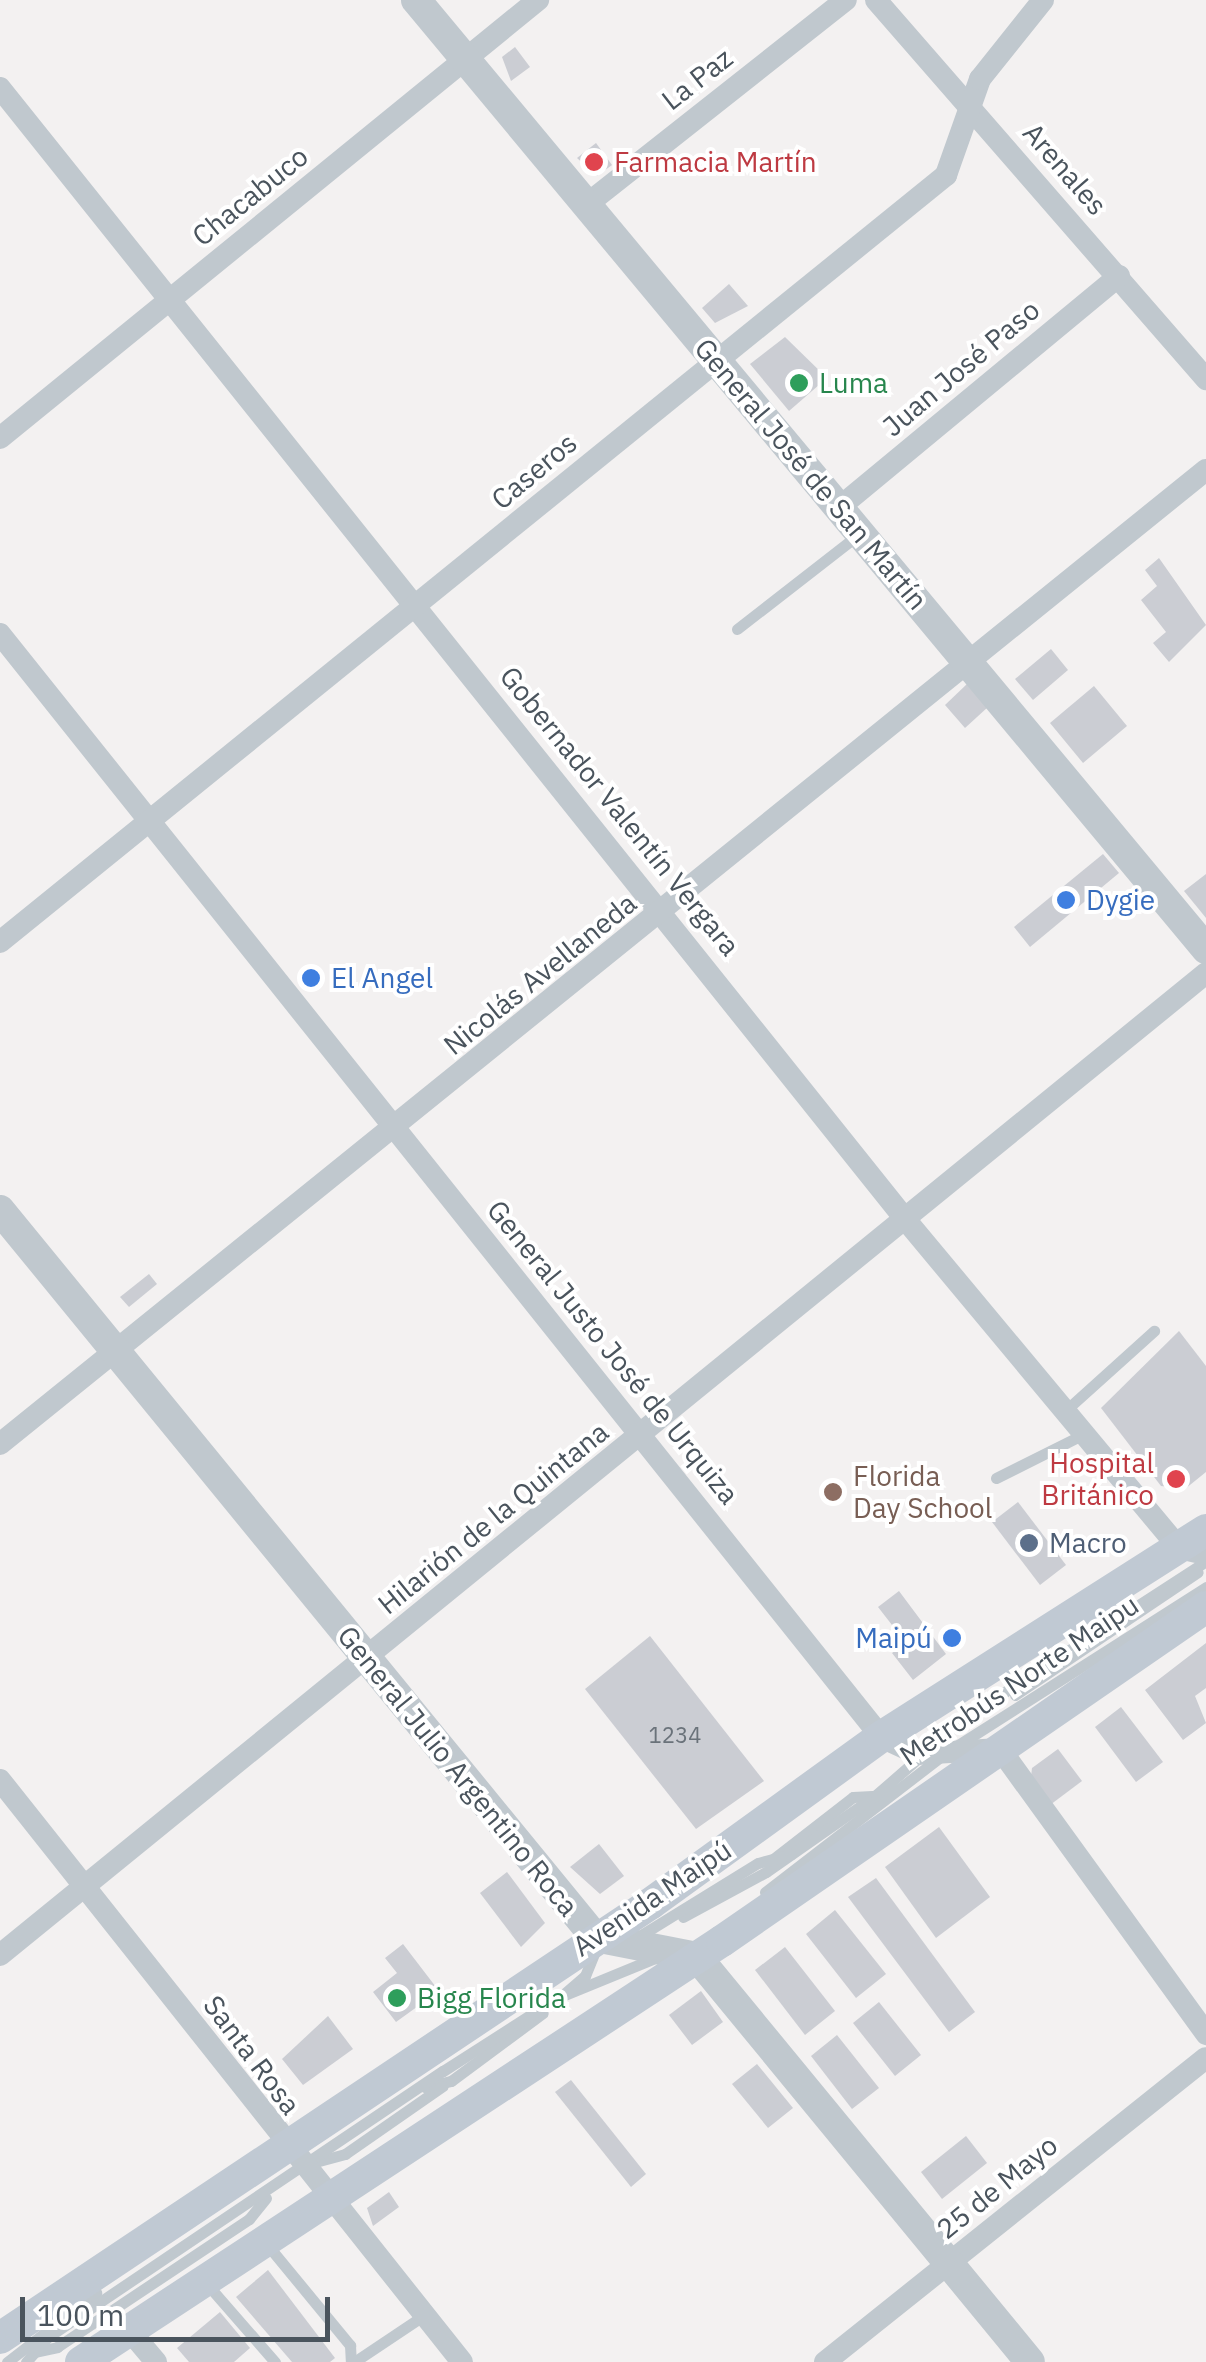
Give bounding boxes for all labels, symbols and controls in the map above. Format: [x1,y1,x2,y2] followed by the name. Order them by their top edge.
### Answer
[655,41,739,117] street label: La Paz
[1016,116,1114,222] street label: Arenales
[185,139,315,253] street label: Chacabuco
[614,145,817,179] place label: Farmacia Martín
[583,151,605,173] marker: Farmacia Martín
[876,293,1046,443] street label: Juan José Paso
[688,332,934,616] street label: General José de San Martín
[819,366,888,400] place label: Luma
[788,372,810,394] marker: Luma
[485,426,583,516] street label: Caseros
[493,660,747,962] street label: Gobernador Valentín Vergara
[1086,883,1155,917] place label: Dygie
[437,886,643,1062] street label: Nicolás Avellaneda
[1055,889,1077,911] marker: Dygie
[331,961,433,995] place label: El Angel
[300,967,322,989] marker: El Angel
[480,1193,746,1511] street label: General Justo José de Urquiza
[371,1415,615,1621] street label: Hilarión de la Quintana
[1041,1446,1154,1512] place label: Hospital Británico
[853,1459,992,1525] place label: Florida Day School
[1163,1466,1189,1492] marker: Hospital Británico
[822,1481,844,1503] marker: Florida Day School
[1049,1526,1127,1560] place label: Macro
[1018,1532,1040,1554] marker: Macro
[893,1588,1145,1772] street label: Metrobús Norte Maipu
[331,1619,585,1923] street label: General Julio Argentino Roca
[855,1621,932,1655] place label: Maipú
[941,1627,963,1649] marker: Maipú
[649,1722,701,1748] house number: 1234
[566,1833,738,1963] street label: Avenida Maipú
[417,1981,566,2015] place label: Bigg Florida
[386,1987,408,2009] marker: Bigg Florida
[196,1989,308,2121] street label: Santa Rosa
[930,2128,1064,2246] street label: 25 de Mayo
[25,2277,335,2339] scale bar
[37,2295,124,2334] text: 100 m

